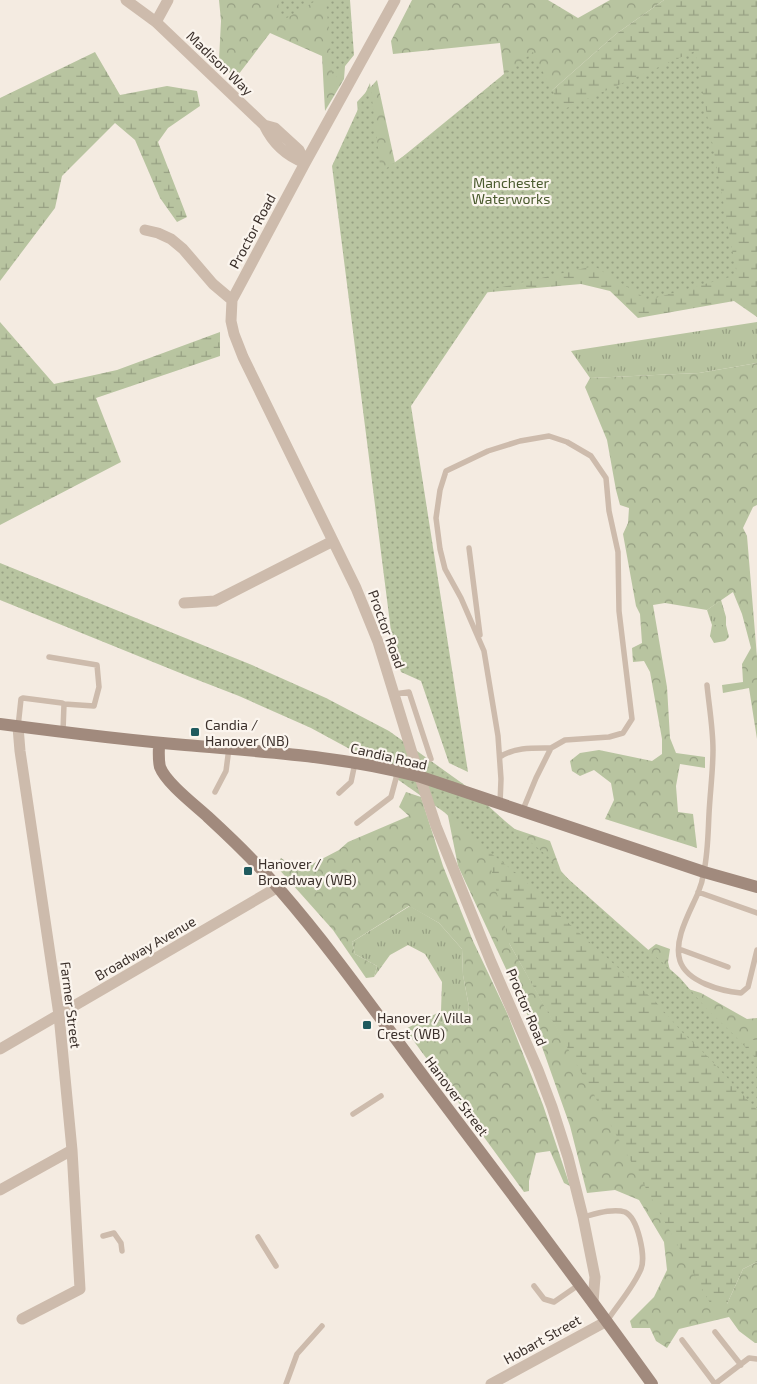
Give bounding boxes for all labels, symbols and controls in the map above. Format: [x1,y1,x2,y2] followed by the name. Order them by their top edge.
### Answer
[183,27,257,99] street label: Madison Way
[472,174,550,207] park label: Manchester Waterworks
[225,191,279,271] street label: Proctor Road
[365,587,409,671] street label: Proctor Road
[205,716,289,749] place label: Candia / Hanover (NB)
[189,726,201,738] marker: Candia / Hanover (NB)
[349,739,429,773] street label: Candia Road
[258,855,357,888] place label: Hanover / Broadway (WB)
[242,865,254,877] marker: Hanover / Broadway (WB)
[91,912,199,984] street label: Broadway Avenue
[57,960,85,1050] street label: Farmer Street
[503,966,551,1048] street label: Proctor Road
[377,1009,471,1042] place label: Hanover / Villa Crest (WB)
[361,1019,373,1031] marker: Hanover / Villa Crest (WB)
[422,1053,492,1139] street label: Hanover Street
[500,1311,584,1367] street label: Hobart Street

